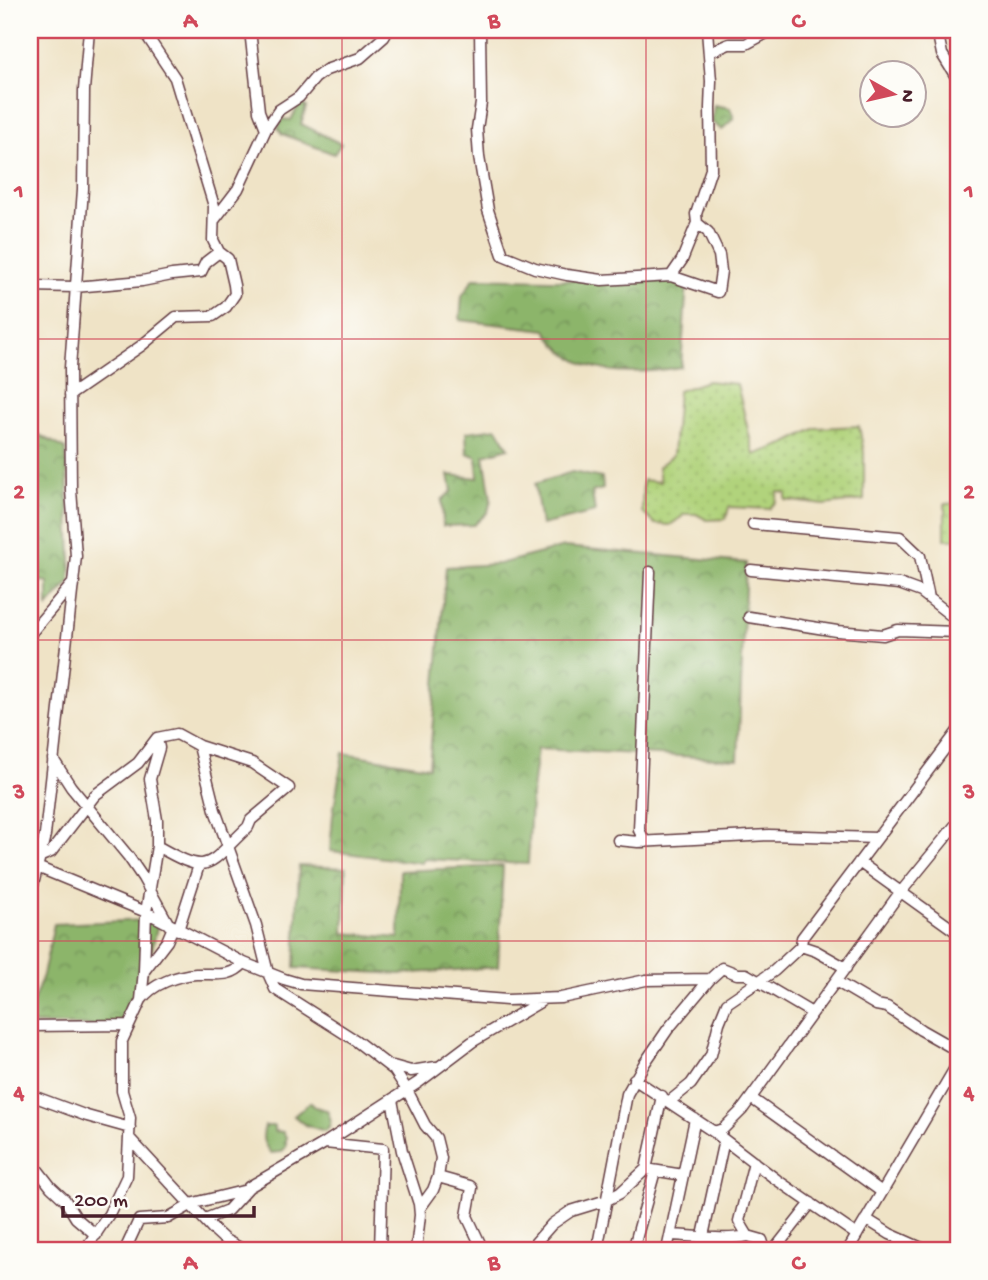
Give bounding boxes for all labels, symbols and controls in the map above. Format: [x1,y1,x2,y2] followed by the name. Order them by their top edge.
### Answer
[182,9,198,36] text: A
[487,9,501,36] text: B
[792,9,807,36] text: C
[858,60,928,130] north arrow
[894,88,919,104] text: N
[13,179,24,206] text: 1
[963,179,974,206] text: 1
[13,480,25,507] text: 2
[963,480,975,507] text: 2
[12,780,25,807] text: 3
[962,780,975,807] text: 3
[13,1081,25,1108] text: 4
[963,1081,975,1108] text: 4
[63,1175,254,1219] scale bar
[74,1190,128,1215] text: 200 m
[182,1251,198,1278] text: A
[487,1251,501,1278] text: B
[792,1251,807,1278] text: C

